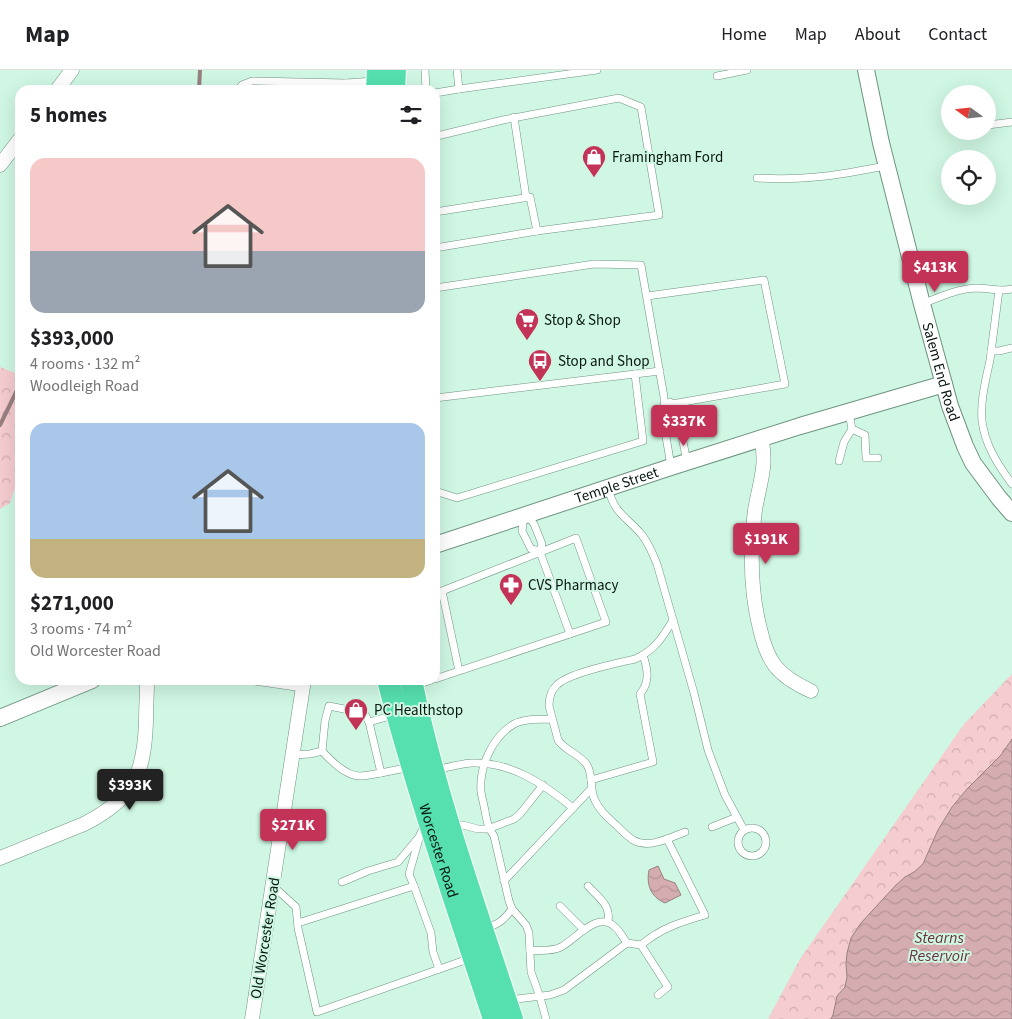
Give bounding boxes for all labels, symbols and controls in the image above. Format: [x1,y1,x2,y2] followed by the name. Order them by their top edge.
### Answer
[25,17,70,52] text: Map
[721,22,767,47] text: Home
[795,22,827,47] text: Map
[855,22,900,47] text: About
[928,22,987,47] text: Contact
[941,85,996,140] north arrow
[941,85,996,205] map controls
[30,100,107,130] text: 5 homes
[397,101,425,129] icon: filters
[581,144,607,178] shop icon: Framingham Ford
[612,147,723,168] place label: Framingham Ford
[941,150,996,205] button: locate
[183,191,273,281] icon: home
[900,250,970,293] pin: $413K
[913,256,957,278] text: $413K
[514,307,540,341] supermarket icon: Stop & Shop
[544,310,621,331] place label: Stop & Shop
[917,320,965,424] street label: Salem End Road
[30,323,114,353] text: $393,000
[527,348,553,382] bus stop icon: Stop and Shop
[558,351,650,372] place label: Stop and Shop
[30,353,140,375] text: 4 rooms · 132 m²
[30,375,139,397] text: Woodleigh Road
[649,404,719,447] pin: $337K
[662,410,706,432] text: $337K
[183,456,273,546] icon: home
[572,462,661,509] street label: Temple Street
[731,522,801,565] pin: $191K
[744,528,788,550] text: $191K
[498,572,524,606] pharmacy icon: CVS Pharmacy
[528,575,618,596] place label: CVS Pharmacy
[30,588,114,618] text: $271,000
[30,618,132,640] text: 3 rooms · 74 m²
[30,640,161,662] text: Old Worcester Road
[343,697,369,731] shop icon: PC Healthstop
[374,700,463,721] place label: PC Healthstop
[95,768,165,811] pin: $393K
[108,774,152,796] text: $393K
[413,801,463,900] street label: Worcester Road
[258,808,328,851] pin: $271K
[271,814,315,836] text: $271K
[246,876,285,1000] street label: Old Worcester Road
[909,927,971,967] water label: Stearns Reservoir

